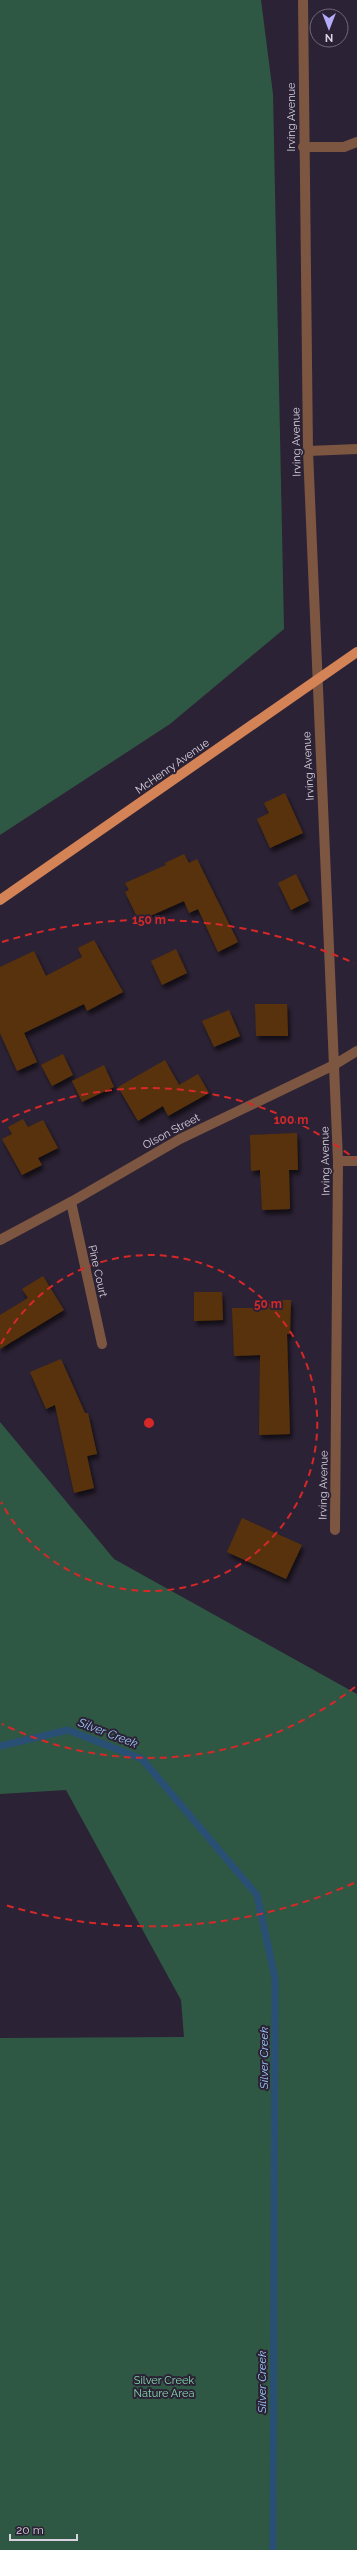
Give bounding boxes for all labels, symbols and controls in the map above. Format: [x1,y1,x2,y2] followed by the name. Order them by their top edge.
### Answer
[309,8,349,48] north arrow
[325,31,333,44] text: N
[285,82,298,152] street label: Irving Avenue
[289,407,304,477] street label: Irving Avenue
[300,731,317,801] street label: Irving Avenue
[133,736,212,797] street label: McHenry Avenue
[132,913,166,927] text: 150 m
[140,1111,202,1152] street label: Olson Street
[274,1113,308,1127] text: 100 m
[318,1126,333,1196] street label: Irving Avenue
[85,1244,110,1299] street label: Pine Court
[254,1297,282,1311] text: 50 m
[142,1416,156,1430] centre of rings
[316,1450,331,1520] street label: Irving Avenue
[75,1715,140,1751] water label: Silver Creek
[257,2026,271,2090] water label: Silver Creek
[255,2350,269,2414] water label: Silver Creek
[134,2374,194,2400] park label: Silver Creek Nature Area
[10,2516,77,2542] scale bar
[16,2523,44,2537] text: 20 m

